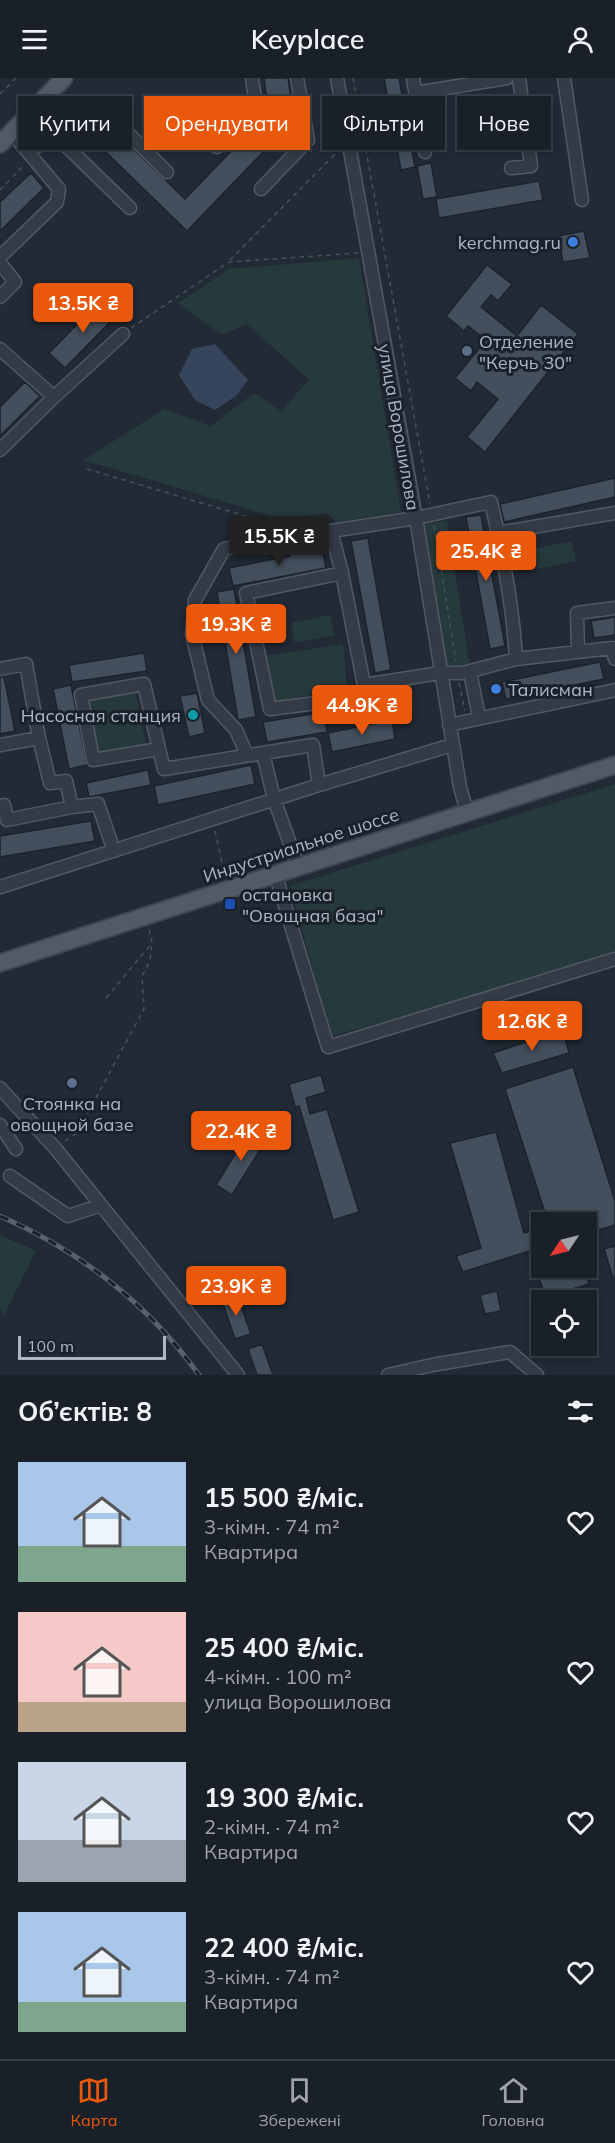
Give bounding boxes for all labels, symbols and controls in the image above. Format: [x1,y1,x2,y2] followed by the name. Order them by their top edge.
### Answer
[251,22,364,56] text: Keyplace
[18,23,51,56] icon: menu
[564,23,597,56] icon: person
[18,96,132,150] chip: Купити
[144,96,310,150] chip: Орендувати
[322,96,445,150] chip: Фільтри
[457,96,551,150] chip: Нове
[458,231,561,254] place label: kerchmag.ru
[566,235,580,249] marker: kerchmag.ru
[28,283,138,334] pin: 13.5K ₴
[47,290,119,315] text: 13.5K ₴
[479,330,574,374] place label: Отделение "Керчь 30"
[373,342,425,512] street label: улица Ворошилова
[460,344,474,358] marker: Отделение "Керчь 30"
[224,516,334,567] pin: 15.5K ₴
[243,523,315,548] text: 15.5K ₴
[431,531,541,582] pin: 25.4K ₴
[450,538,522,563] text: 25.4K ₴
[181,604,291,655] pin: 19.3K ₴
[200,611,272,636] text: 19.3K ₴
[508,678,593,701] place label: Талисман
[489,682,503,696] marker: Талисман
[307,685,417,736] pin: 44.9K ₴
[326,692,398,717] text: 44.9K ₴
[21,704,181,727] place label: Насосная станция
[186,708,200,722] marker: Насосная станция
[200,802,402,888] street label: Индустриальное шоссе
[242,883,384,927] place label: остановка "Овощная база"
[223,897,237,911] marker: остановка "Овощная база"
[477,1001,587,1052] pin: 12.6K ₴
[496,1008,568,1033] text: 12.6K ₴
[65,1076,79,1090] marker: Стоянка на овощной базе
[10,1092,134,1136] place label: Стоянка на овощной базе
[186,1111,296,1162] pin: 22.4K ₴
[205,1118,277,1143] text: 22.4K ₴
[531,1212,597,1278] north arrow
[531,1212,597,1356] map controls
[181,1266,291,1317] pin: 23.9K ₴
[200,1273,272,1298] text: 23.9K ₴
[531,1290,597,1356] button: locate
[18,1333,166,1360] scale bar
[27,1336,74,1356] text: 100 m
[18,1395,152,1428] text: Об’єктів: 8
[564,1395,597,1428] icon: filters
[204,1481,364,1514] text: 15 500 ₴/міс.
[66,1486,138,1558] icon: home
[564,1506,597,1539] icon: heart
[204,1514,340,1539] text: 3-кімн. · 74 m²
[204,1539,298,1564] text: Квартира
[204,1631,364,1664] text: 25 400 ₴/міс.
[66,1636,138,1708] icon: home
[564,1656,597,1689] icon: heart
[204,1664,352,1689] text: 4-кімн. · 100 m²
[204,1689,392,1714] text: улица Ворошилова
[204,1781,364,1814] text: 19 300 ₴/міс.
[66,1786,138,1858] icon: home
[564,1806,597,1839] icon: heart
[204,1814,340,1839] text: 2-кімн. · 74 m²
[204,1839,298,1864] text: Квартира
[204,1931,364,1964] text: 22 400 ₴/міс.
[66,1936,138,2008] icon: home
[564,1956,597,1989] icon: heart
[204,1964,340,1989] text: 3-кімн. · 74 m²
[204,1989,298,2014] text: Квартира
[70,2074,117,2130] tab: Карта
[258,2074,341,2130] tab: Збережені
[482,2074,545,2130] tab: Головна

